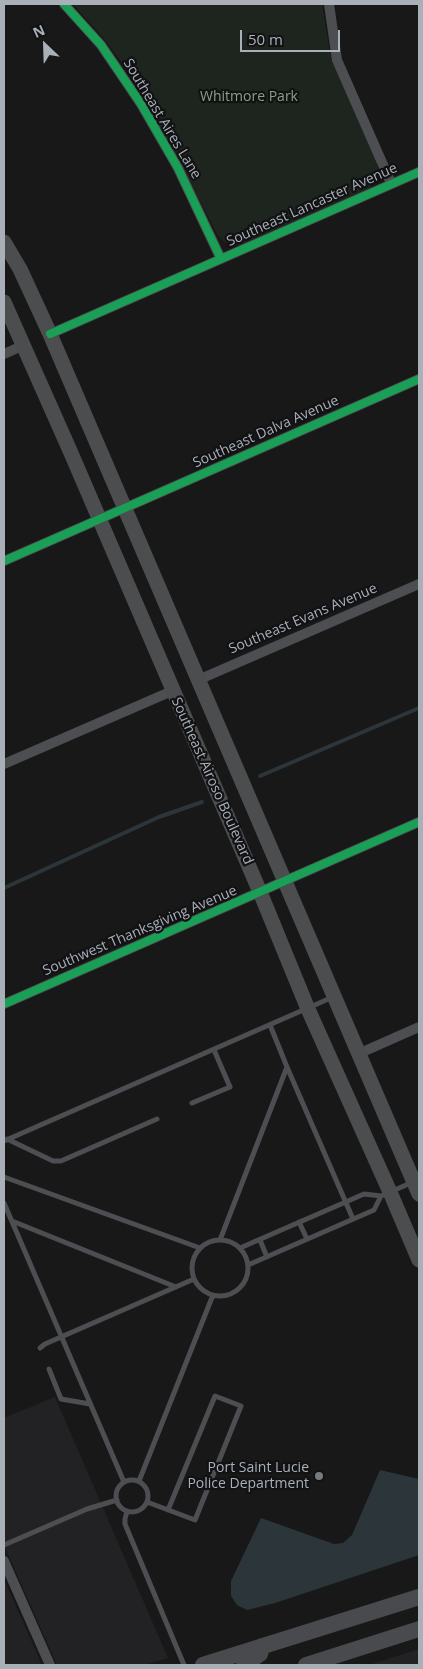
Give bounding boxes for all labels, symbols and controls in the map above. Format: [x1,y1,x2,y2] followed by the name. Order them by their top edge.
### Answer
[20,20,70,70] north arrow
[30,20,48,42] text: N
[243,20,343,52] scale bar
[248,29,283,49] text: 50 m
[120,56,204,182] street label: Southeast Aires Lane
[200,89,298,105] park label: Whitmore Park
[224,160,400,250] street label: Southeast Lancaster Avenue
[190,392,342,472] street label: Southeast Dalva Avenue
[226,580,380,658] street label: Southeast Evans Avenue
[168,695,256,867] street label: Southeast Airoso Boulevard
[40,882,240,980] street label: Southwest Thanksgiving Avenue
[187,1460,309,1492] place label: Port Saint Lucie Police Department
[313,1470,325,1482] marker: Port Saint Lucie Police Department

